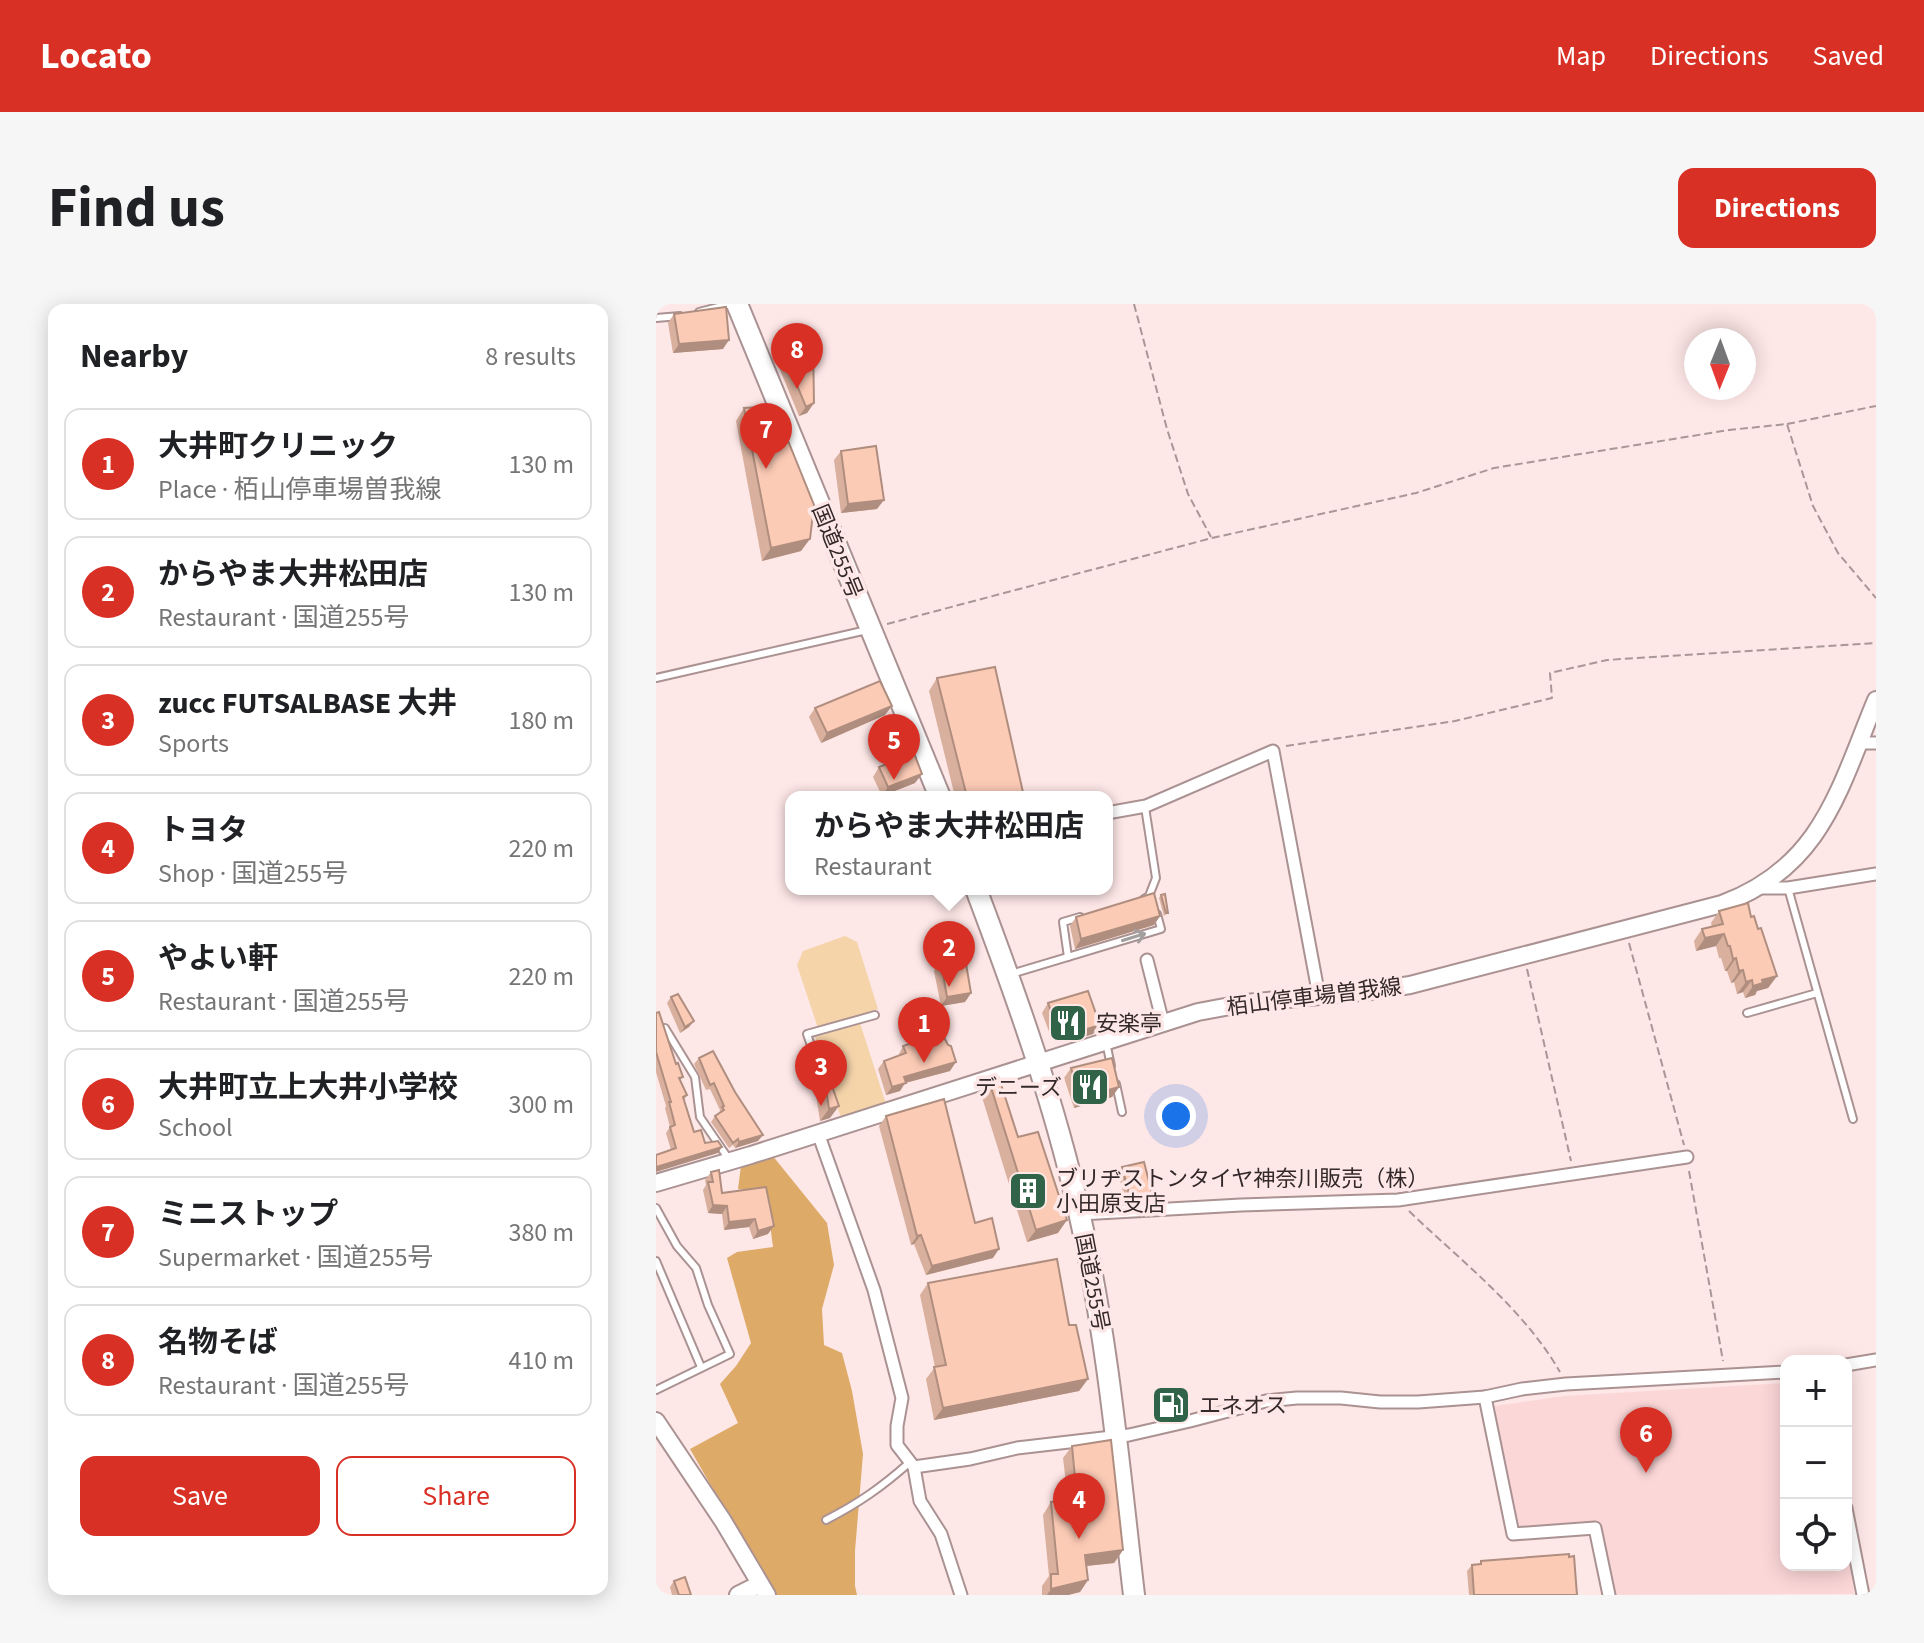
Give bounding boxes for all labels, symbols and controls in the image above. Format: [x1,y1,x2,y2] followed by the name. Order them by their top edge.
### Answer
[40,29,152,83] text: Locato
[1556,36,1606,76] text: Map
[1650,36,1769,76] text: Directions
[1813,36,1884,76] text: Saved
[1678,168,1876,248] button: Directions
[48,169,225,248] text: Find us
[771,323,823,389] pin: 8
[1684,328,1756,400] north arrow
[80,332,188,381] text: Nearby
[485,338,576,375] text: 8 results
[740,403,792,469] pin: 7
[158,425,398,468] text: 大井町クリニック
[101,446,115,483] text: 1
[508,446,574,483] text: 130 m
[158,471,442,508] text: Place · 栢山停車場曽我線
[804,500,870,603] street label: 国道255号
[158,553,428,596] text: からやま大井松田店
[101,574,115,611] text: 2
[508,574,574,611] text: 130 m
[158,599,409,636] text: Restaurant · 国道255号
[158,682,457,725] text: zucc FUTSALBASE 大井
[101,702,115,739] text: 3
[508,702,574,739] text: 180 m
[868,714,920,780] pin: 5
[158,725,229,762] text: Sports
[785,791,1113,895] popup
[814,805,1084,848] text: からやま大井松田店
[158,809,248,852] text: トヨタ
[101,830,115,867] text: 4
[508,830,574,867] text: 220 m
[814,848,932,885] text: Restaurant
[158,855,348,892] text: Shop · 国道255号
[923,921,975,987] pin: 2
[1120,929,1146,944] one-way arrow
[158,937,278,980] text: やよい軒
[101,958,115,995] text: 5
[508,958,574,995] text: 220 m
[1225,970,1403,1024] street label: 栢山停車場曽我線
[158,983,409,1020] text: Restaurant · 国道255号
[898,997,950,1063] pin: 1
[1047,1002,1089,1044] restaurant icon: 安楽亭
[1096,1008,1162,1040] place label: 安楽亭
[795,1040,847,1106] pin: 3
[158,1066,458,1109] text: 大井町立上大井小学校
[1069,1066,1111,1108] restaurant icon: デニーズ
[975,1072,1062,1104] place label: デニーズ
[101,1086,115,1123] text: 6
[508,1086,574,1123] text: 300 m
[1156,1096,1196,1136] your location
[158,1109,233,1146] text: School
[1056,1163,1429,1220] place label: ブリヂストンタイヤ神奈川販売（株） 小田原支店
[1007,1170,1049,1212] building icon: ブリヂストンタイヤ神奈川販売（株） 小田原支店
[158,1193,338,1236] text: ミニストップ
[101,1214,115,1251] text: 7
[508,1214,574,1251] text: 380 m
[1067,1231,1117,1334] street label: 国道255号
[158,1239,434,1276] text: Supermarket · 国道255号
[158,1321,278,1364] text: 名物そば
[101,1342,115,1379] text: 8
[508,1342,574,1379] text: 410 m
[1780,1355,1852,1571] map controls
[1780,1355,1852,1427] button: +
[158,1367,409,1404] text: Restaurant · 国道255号
[1150,1384,1192,1426] fuel station icon: エネオス
[1199,1390,1287,1422] place label: エネオス
[1620,1407,1672,1473] pin: 6
[1780,1427,1852,1499] button: −
[80,1456,320,1536] button: Save
[336,1456,576,1536] button: Share
[1053,1473,1105,1539] pin: 4
[1780,1499,1852,1571] button: locate

